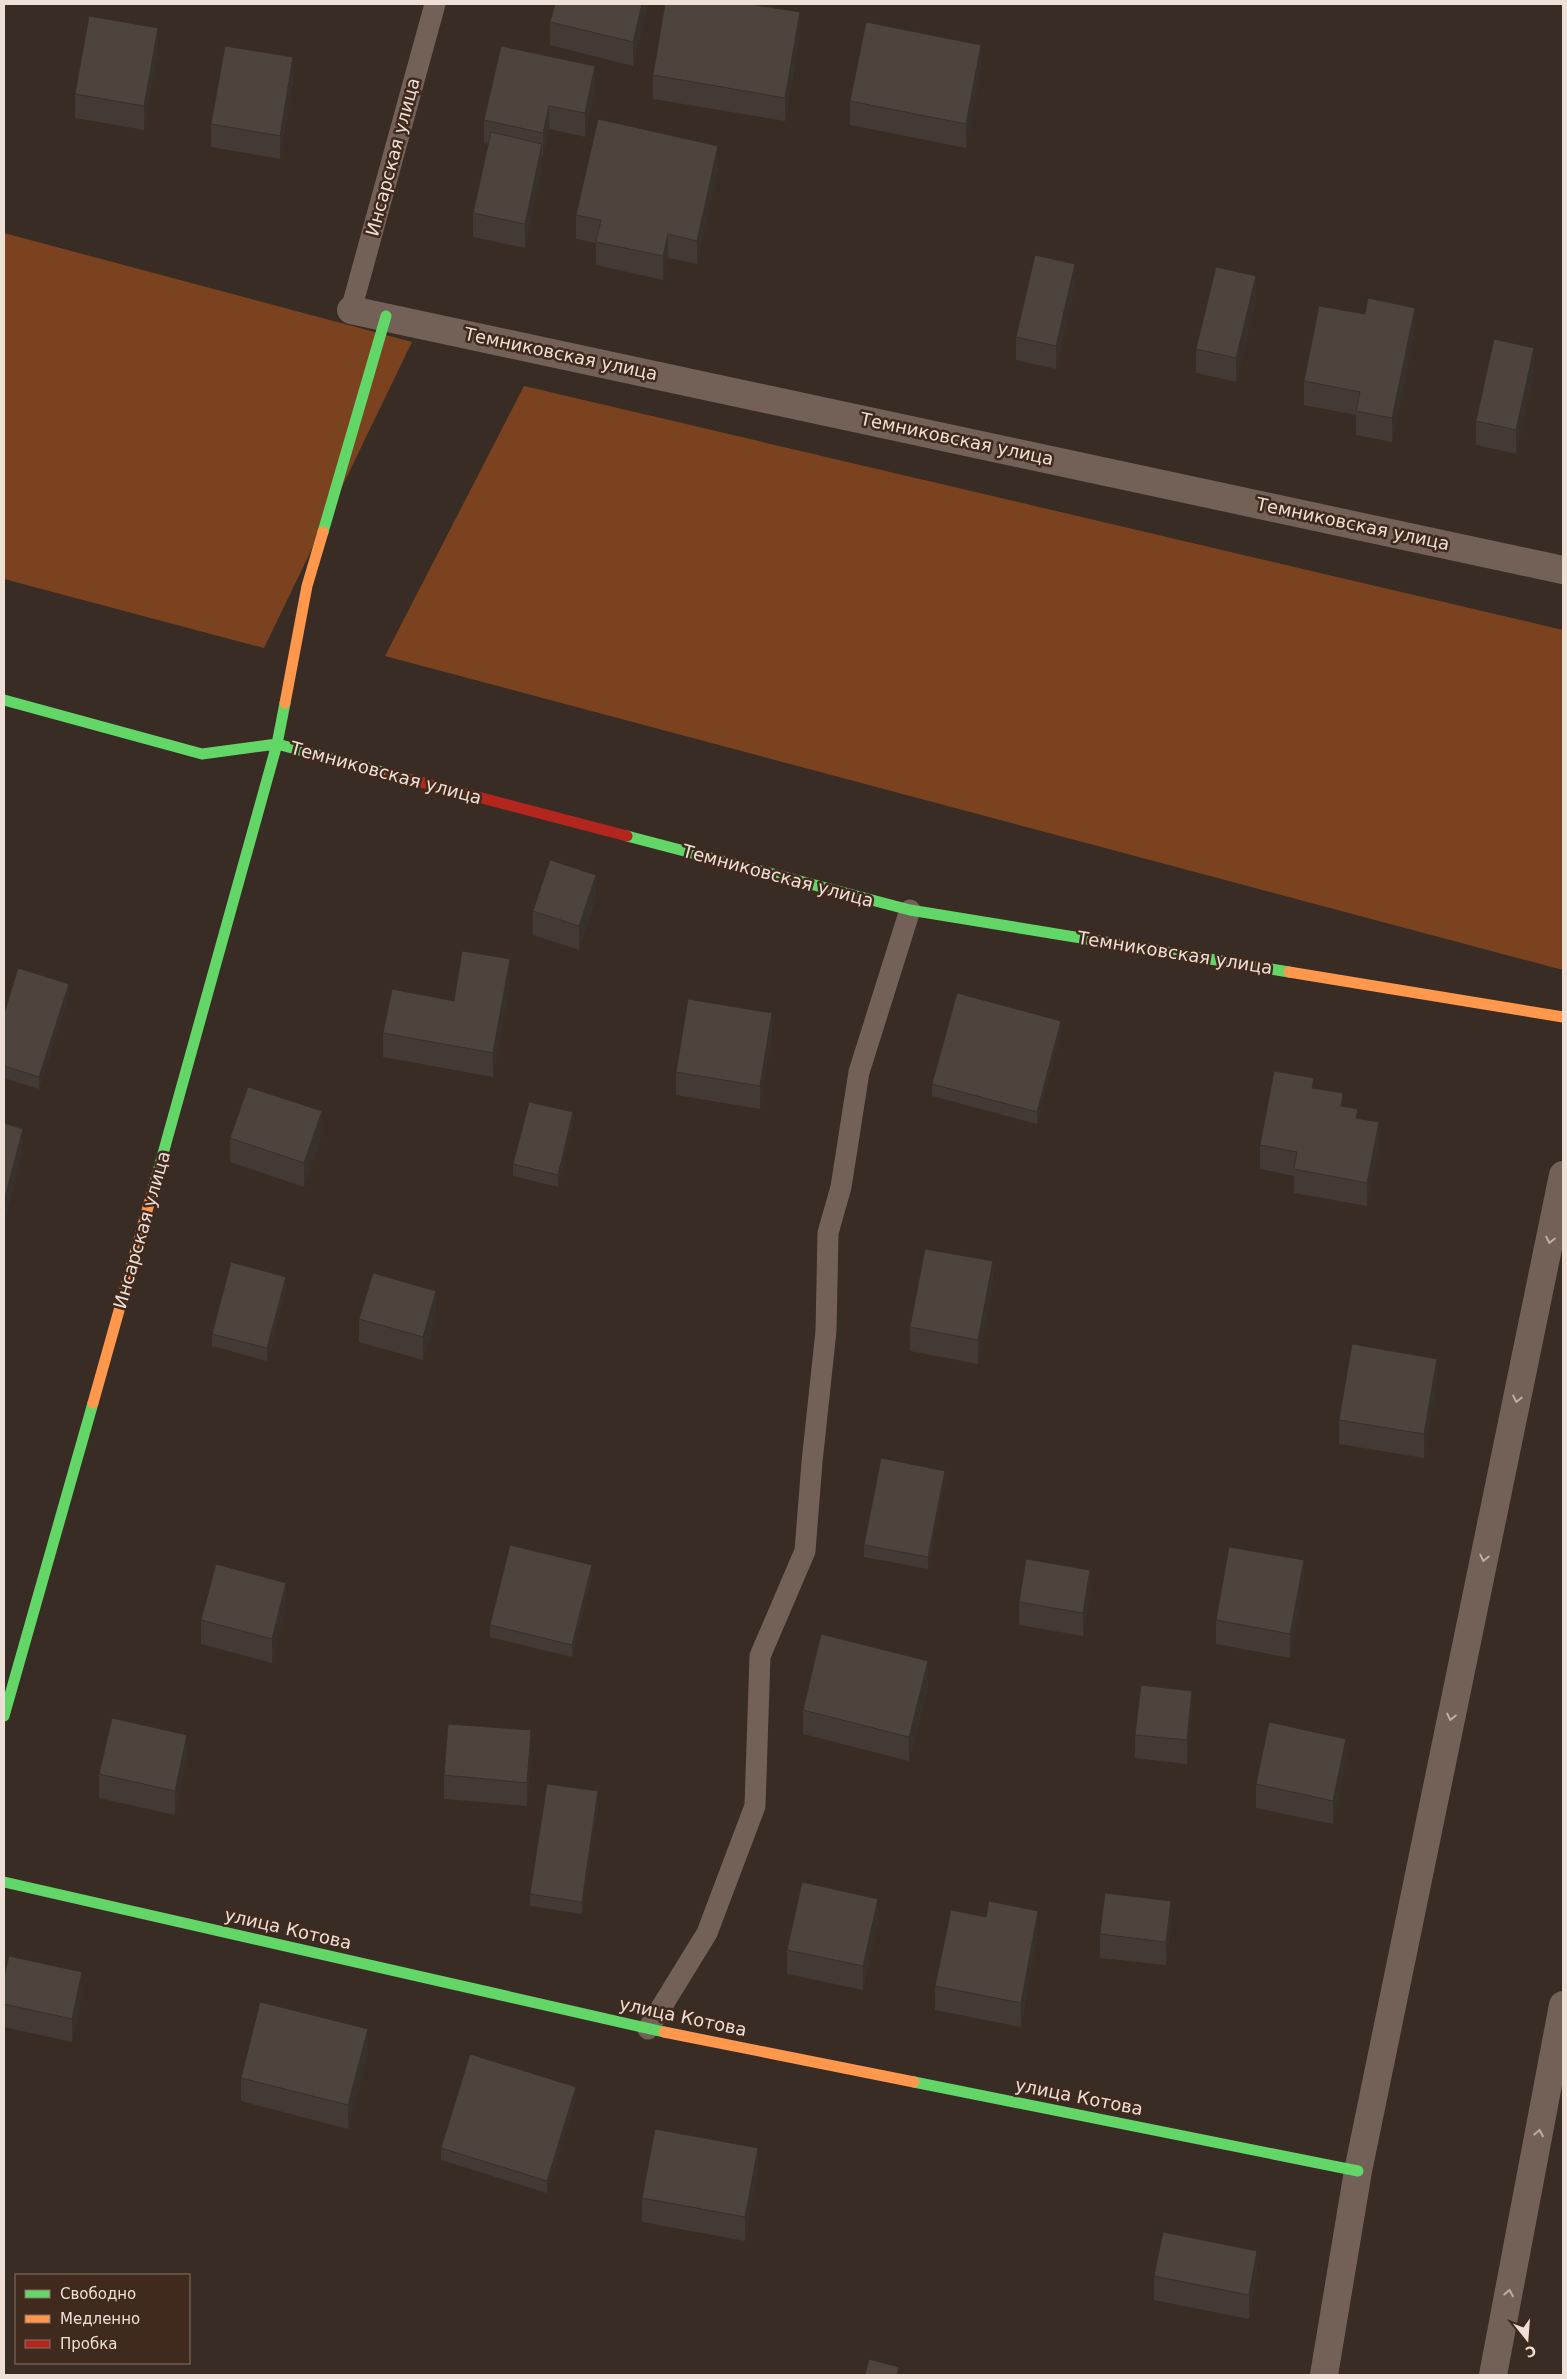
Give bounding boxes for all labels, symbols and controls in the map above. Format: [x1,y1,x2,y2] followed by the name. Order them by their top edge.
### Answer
[361,75,424,238] street label: Инсарская улица
[462,323,660,384] street label: Темниковская улица
[858,408,1056,469] street label: Темниковская улица
[1254,493,1452,554] street label: Темниковская улица
[287,737,484,808] street label: Темниковская улица
[679,840,876,911] street label: Темниковская улица
[1075,927,1274,978] street label: Темниковская улица
[109,1149,174,1311] street label: Инсарская улица
[1545,1235,1556,1244] one-way arrow
[1512,1394,1523,1403] one-way arrow
[1479,1554,1490,1562] one-way arrow
[1447,1713,1457,1722] one-way arrow
[223,1904,354,1953] street label: улица Котова
[617,1993,749,2040] street label: улица Котова
[1013,2074,1145,2119] street label: улица Котова
[1533,2129,1544,2138] one-way arrow
[15,2274,190,2364] legend
[60,2285,136,2303] text: Свободно
[1503,2289,1513,2297] one-way arrow
[60,2310,140,2328] text: Медленно
[1502,2314,1552,2364] north arrow
[60,2335,117,2353] text: Пробка
[1524,2342,1538,2361] text: С

